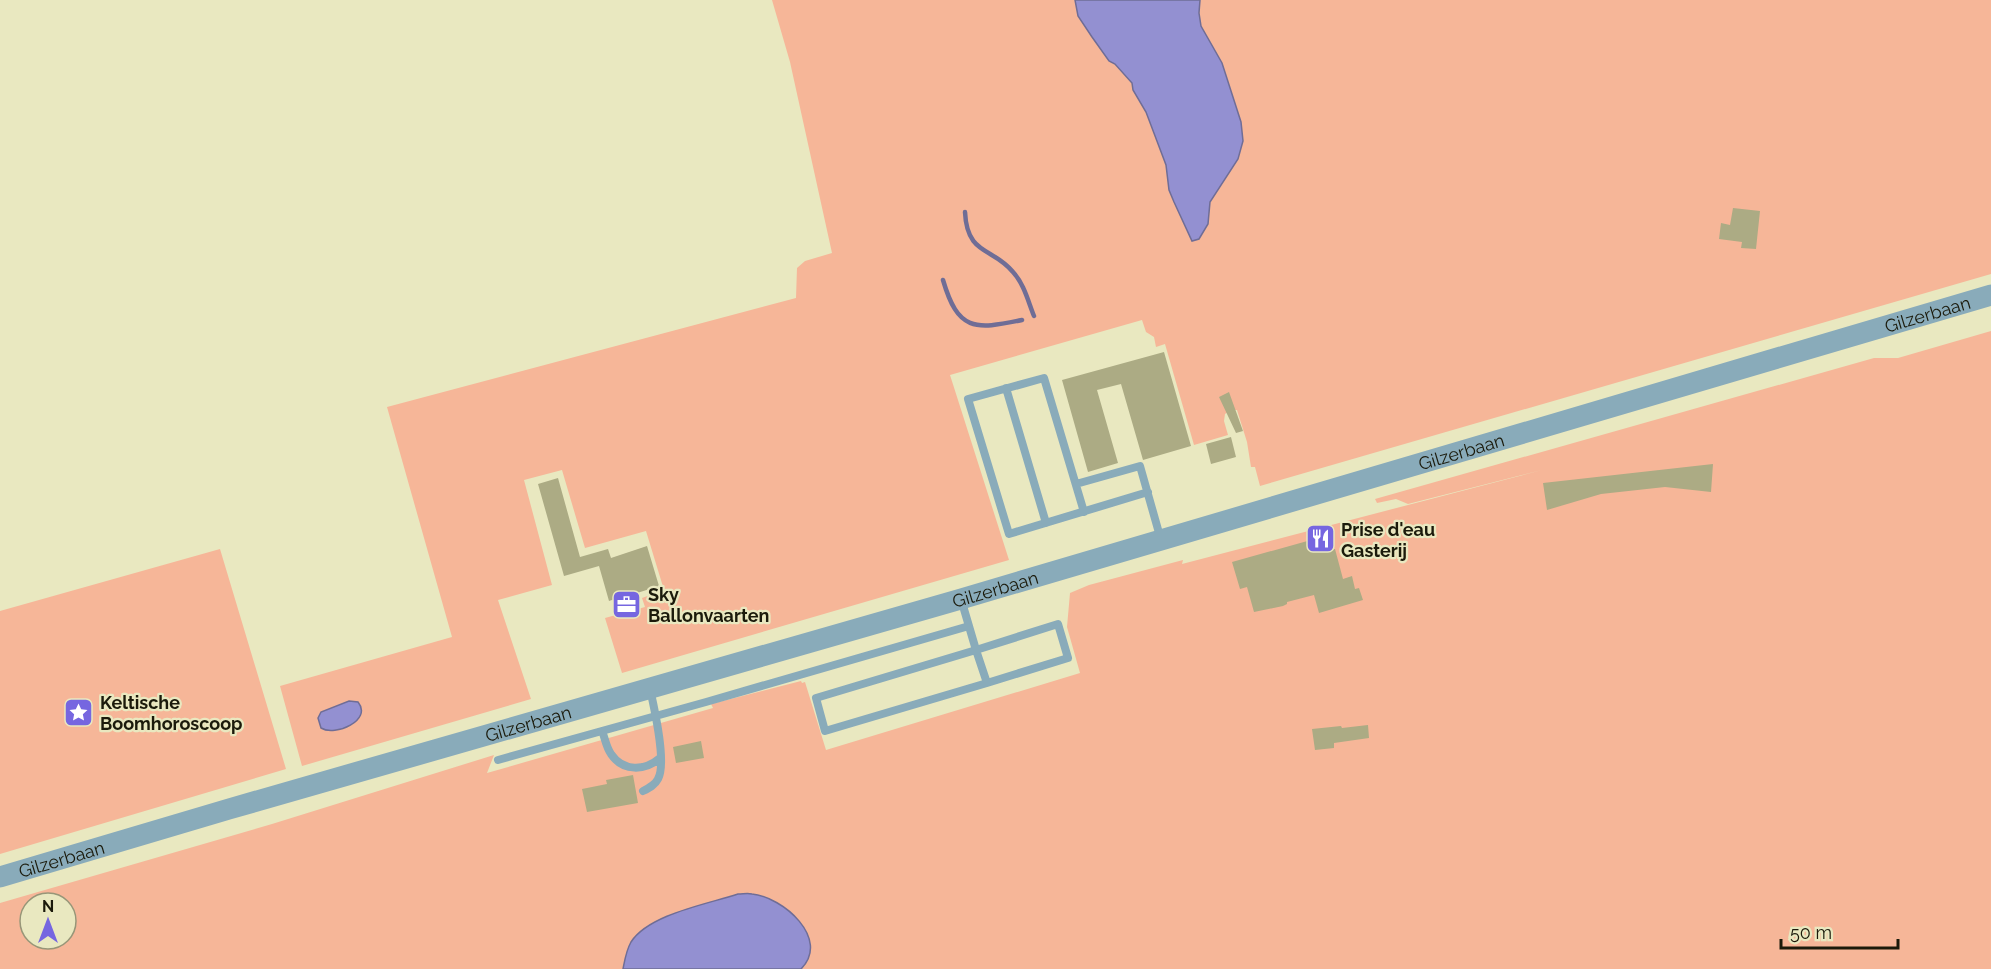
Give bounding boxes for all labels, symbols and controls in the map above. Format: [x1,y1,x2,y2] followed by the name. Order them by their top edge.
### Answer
[1882,291,1973,336] street label: Gilzerbaan
[1416,429,1507,474] street label: Gilzerbaan
[1341,519,1435,561] place label: Prise d'eau Gasterij
[1304,523,1336,555] restaurant icon: Prise d'eau Gasterij
[950,566,1041,611] street label: Gilzerbaan
[648,584,769,626] place label: Sky Ballonvaarten
[611,588,643,620] office icon: Sky Ballonvaarten
[100,692,243,734] place label: Keltische Boomhoroscoop
[63,696,95,728] place icon: Keltische Boomhoroscoop
[483,701,573,746] street label: Gilzerbaan
[16,836,107,881] street label: Gilzerbaan
[18,891,78,951] north arrow
[42,897,54,916] text: N
[1781,912,1898,950] scale bar
[1790,922,1832,943] text: 50 m

